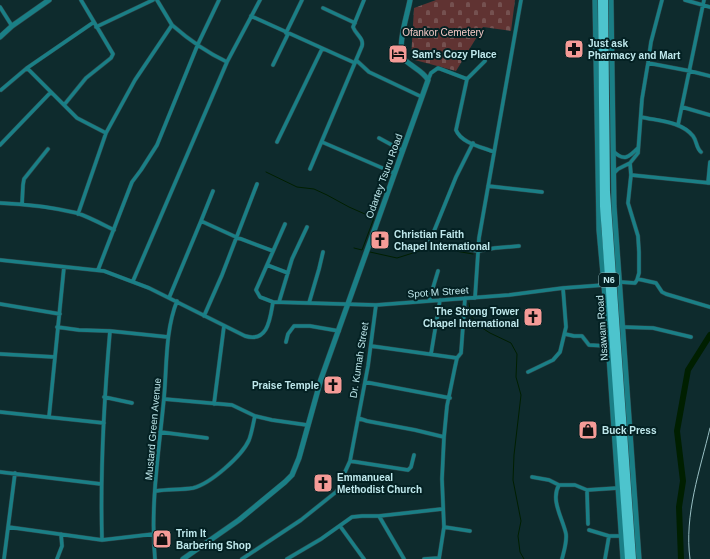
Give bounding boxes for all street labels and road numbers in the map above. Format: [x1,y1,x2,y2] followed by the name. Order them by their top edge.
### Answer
[364,132,404,220] street label: Odartey Tsuru Road
[599,273,619,287] road number: N6
[407,284,469,300] street label: Spot M Street
[594,295,610,361] street label: Nsawam Road
[348,321,370,399] street label: Dr. Kumah Street
[143,377,163,481] street label: Mustard Green Avenue

